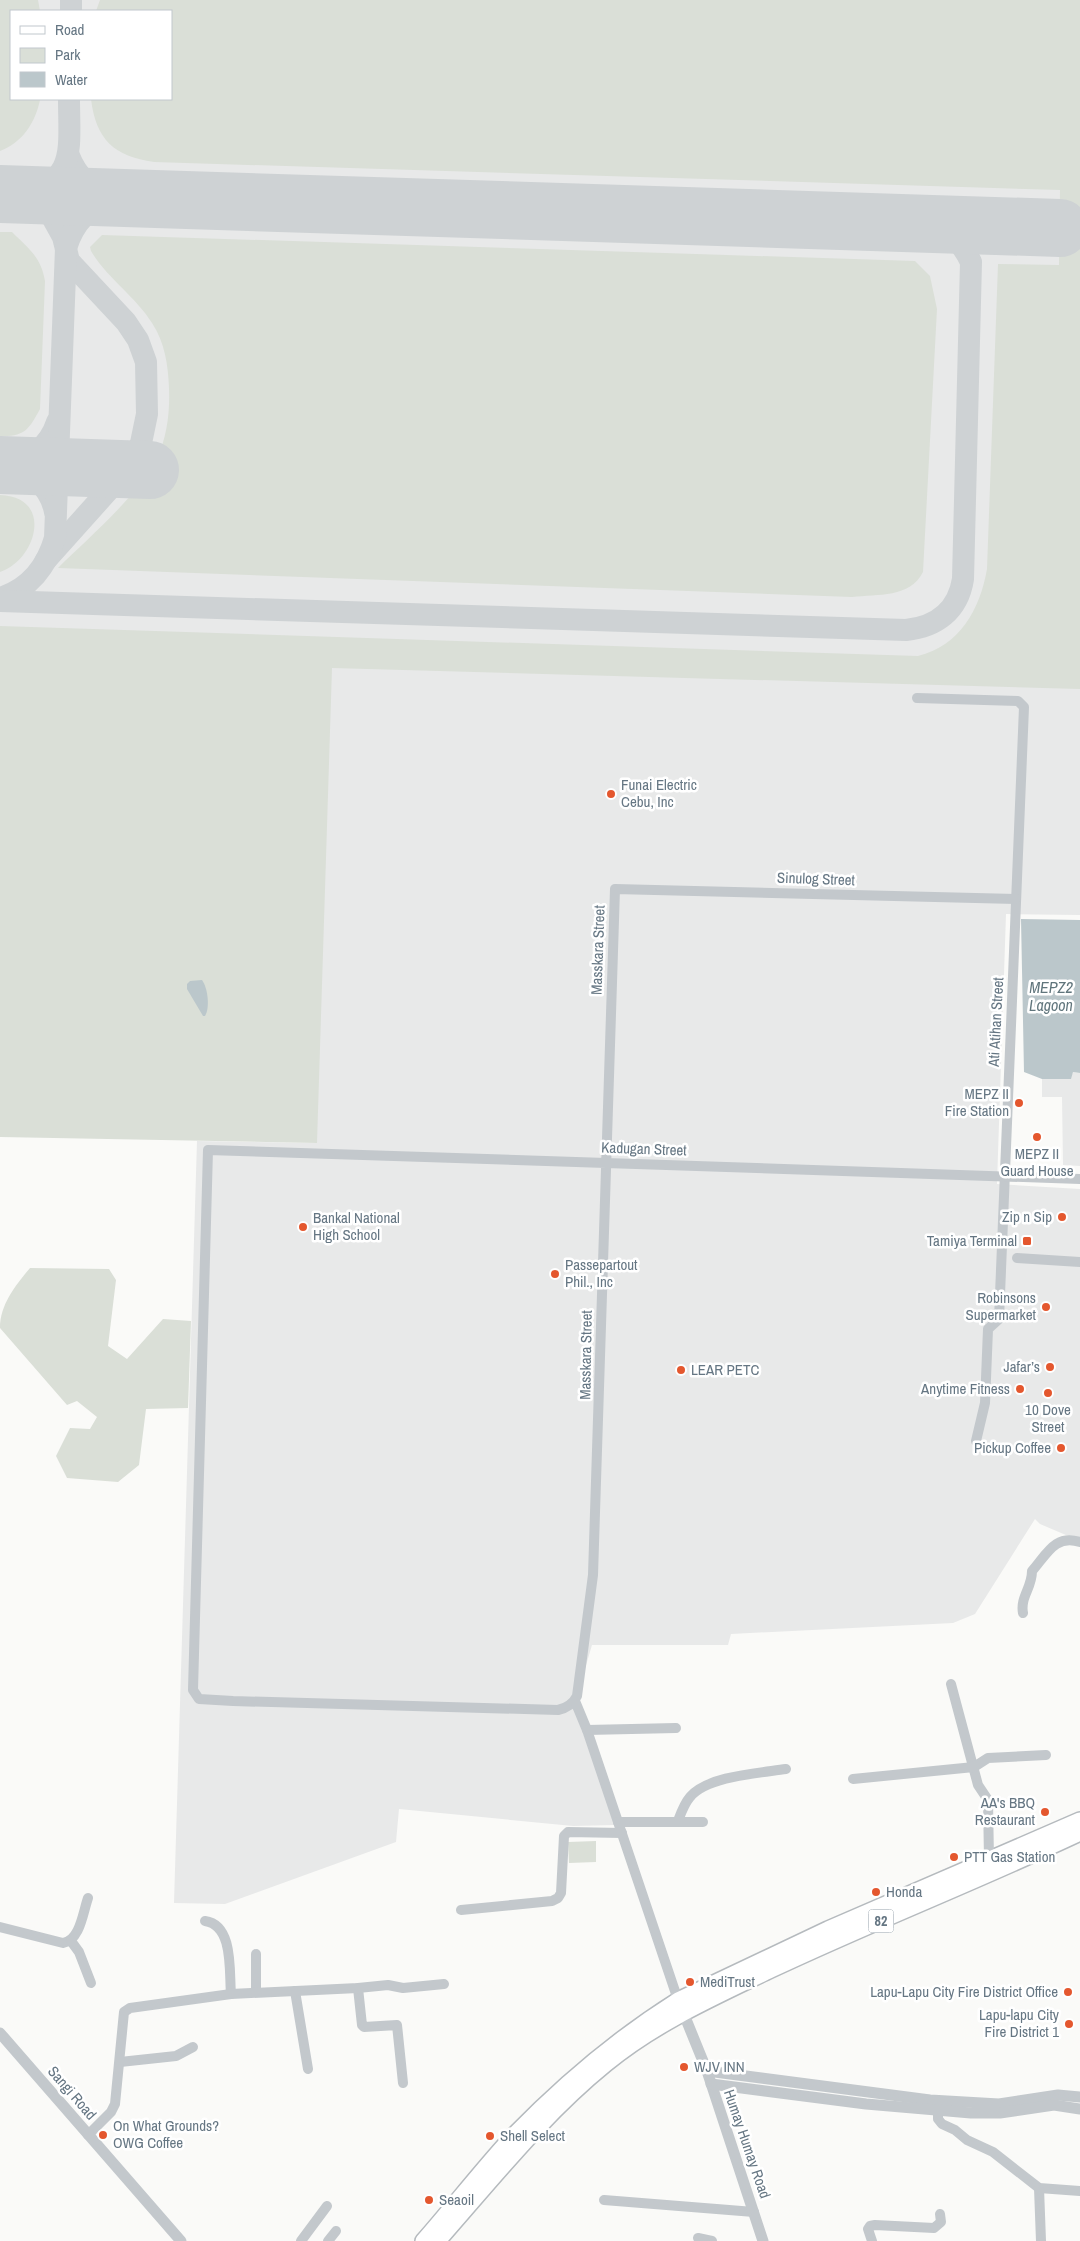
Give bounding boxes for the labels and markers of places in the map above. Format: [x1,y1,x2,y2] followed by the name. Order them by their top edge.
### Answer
[621,774,697,812] place label: Funai Electric Cebu, Inc
[605,788,617,800] marker: Funai Electric Cebu, Inc
[945,1083,1009,1121] place label: MEPZ II Fire Station
[1013,1097,1025,1109] marker: MEPZ II Fire Station
[1031,1131,1043,1143] marker: MEPZ II Guard House
[1000,1143,1074,1181] place label: MEPZ II Guard House
[1002,1206,1052,1227] place label: Zip n Sip
[313,1207,400,1245] place label: Bankal National High School
[1056,1211,1068,1223] marker: Zip n Sip
[297,1221,309,1233] marker: Bankal National High School
[927,1230,1017,1251] place label: Tamiya Terminal
[1021,1235,1033,1247] marker: Tamiya Terminal
[565,1254,638,1292] place label: Passepartout Phil., Inc
[549,1268,561,1280] marker: Passepartout Phil., Inc
[966,1287,1037,1325] place label: Robinsons Supermarket
[1040,1301,1052,1313] marker: Robinsons Supermarket
[1004,1356,1040,1377] place label: Jafar’s
[691,1359,759,1380] place label: LEAR PETC
[1044,1361,1056,1373] marker: Jafar’s
[675,1364,687,1376] marker: LEAR PETC
[920,1378,1010,1399] place label: Anytime Fitness
[1014,1383,1026,1395] marker: Anytime Fitness
[1042,1387,1054,1399] marker: 10 Dove Street
[1025,1399,1071,1437] place label: 10 Dove Street
[974,1437,1051,1458] place label: Pickup Coffee
[1055,1442,1067,1454] marker: Pickup Coffee
[975,1792,1036,1830] place label: AA's BBQ Restaurant
[1039,1806,1051,1818] marker: AA's BBQ Restaurant
[964,1846,1055,1867] place label: PTT Gas Station
[948,1851,960,1863] marker: PTT Gas Station
[886,1881,922,1902] place label: Honda
[870,1886,882,1898] marker: Honda
[700,1971,755,1992] place label: MediTrust
[684,1976,696,1988] marker: MediTrust
[870,1981,1058,2002] place label: Lapu-Lapu City Fire District Office
[1062,1986,1074,1998] marker: Lapu-Lapu City Fire District Office
[979,2004,1060,2042] place label: Lapu-lapu City Fire District 1
[1063,2018,1075,2030] marker: Lapu-lapu City Fire District 1
[694,2056,745,2077] place label: WJV INN
[678,2061,690,2073] marker: WJV INN
[113,2115,219,2153] place label: On What Grounds? OWG Coffee
[500,2125,566,2146] place label: Shell Select
[97,2129,109,2141] marker: On What Grounds? OWG Coffee
[484,2130,496,2142] marker: Shell Select
[439,2189,474,2210] place label: Seaoil
[423,2194,435,2206] marker: Seaoil

